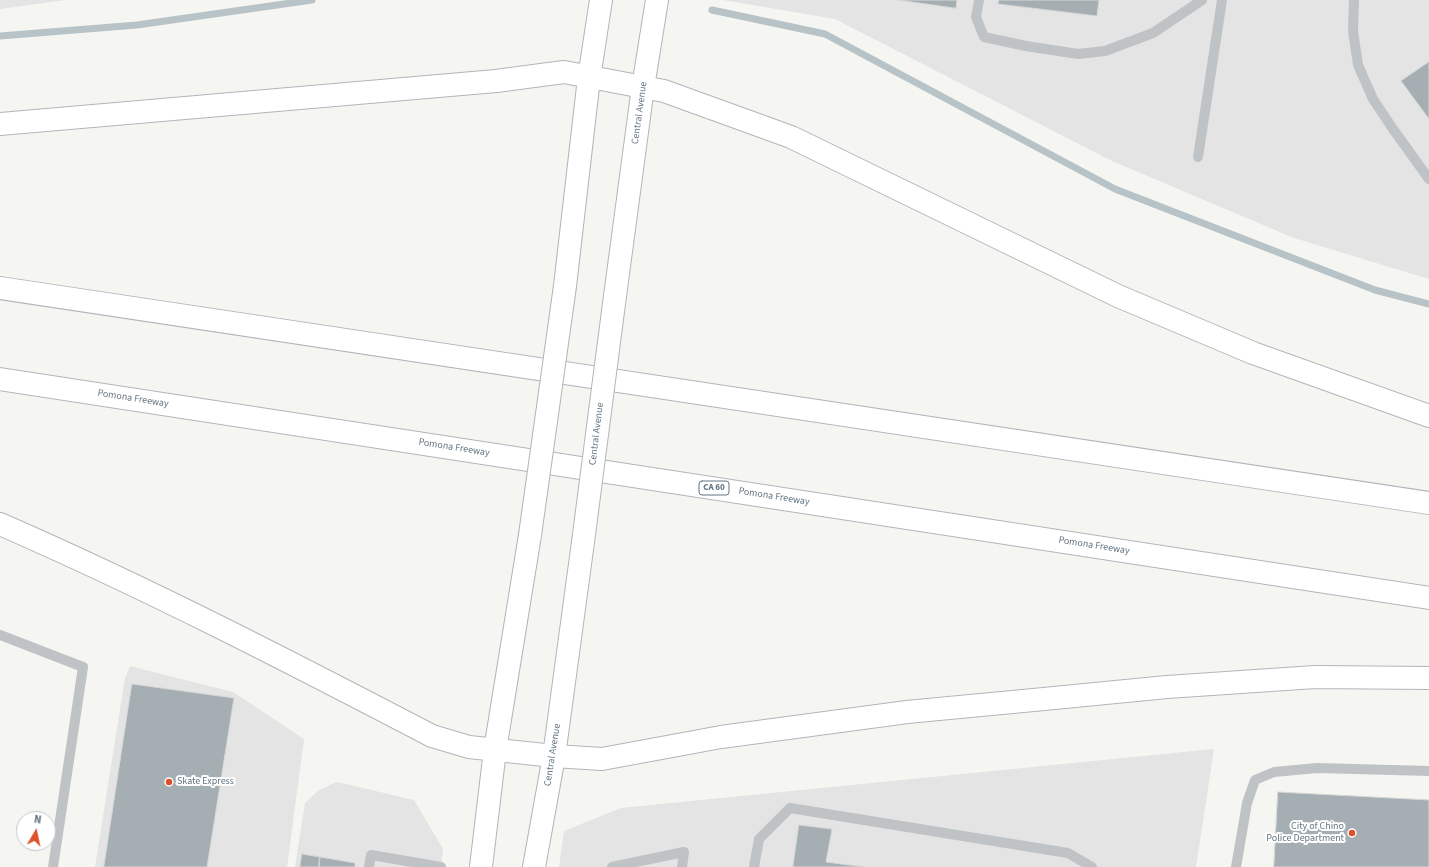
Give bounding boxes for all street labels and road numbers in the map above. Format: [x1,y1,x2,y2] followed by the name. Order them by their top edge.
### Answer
[630,81,650,145] street label: Central Avenue
[97,387,169,411] street label: Pomona Freeway
[587,402,607,466] street label: Central Avenue
[418,436,490,460] street label: Pomona Freeway
[699,481,729,495] road number: CA 60
[738,485,810,509] street label: Pomona Freeway
[1058,534,1130,558] street label: Pomona Freeway
[542,723,564,787] street label: Central Avenue

